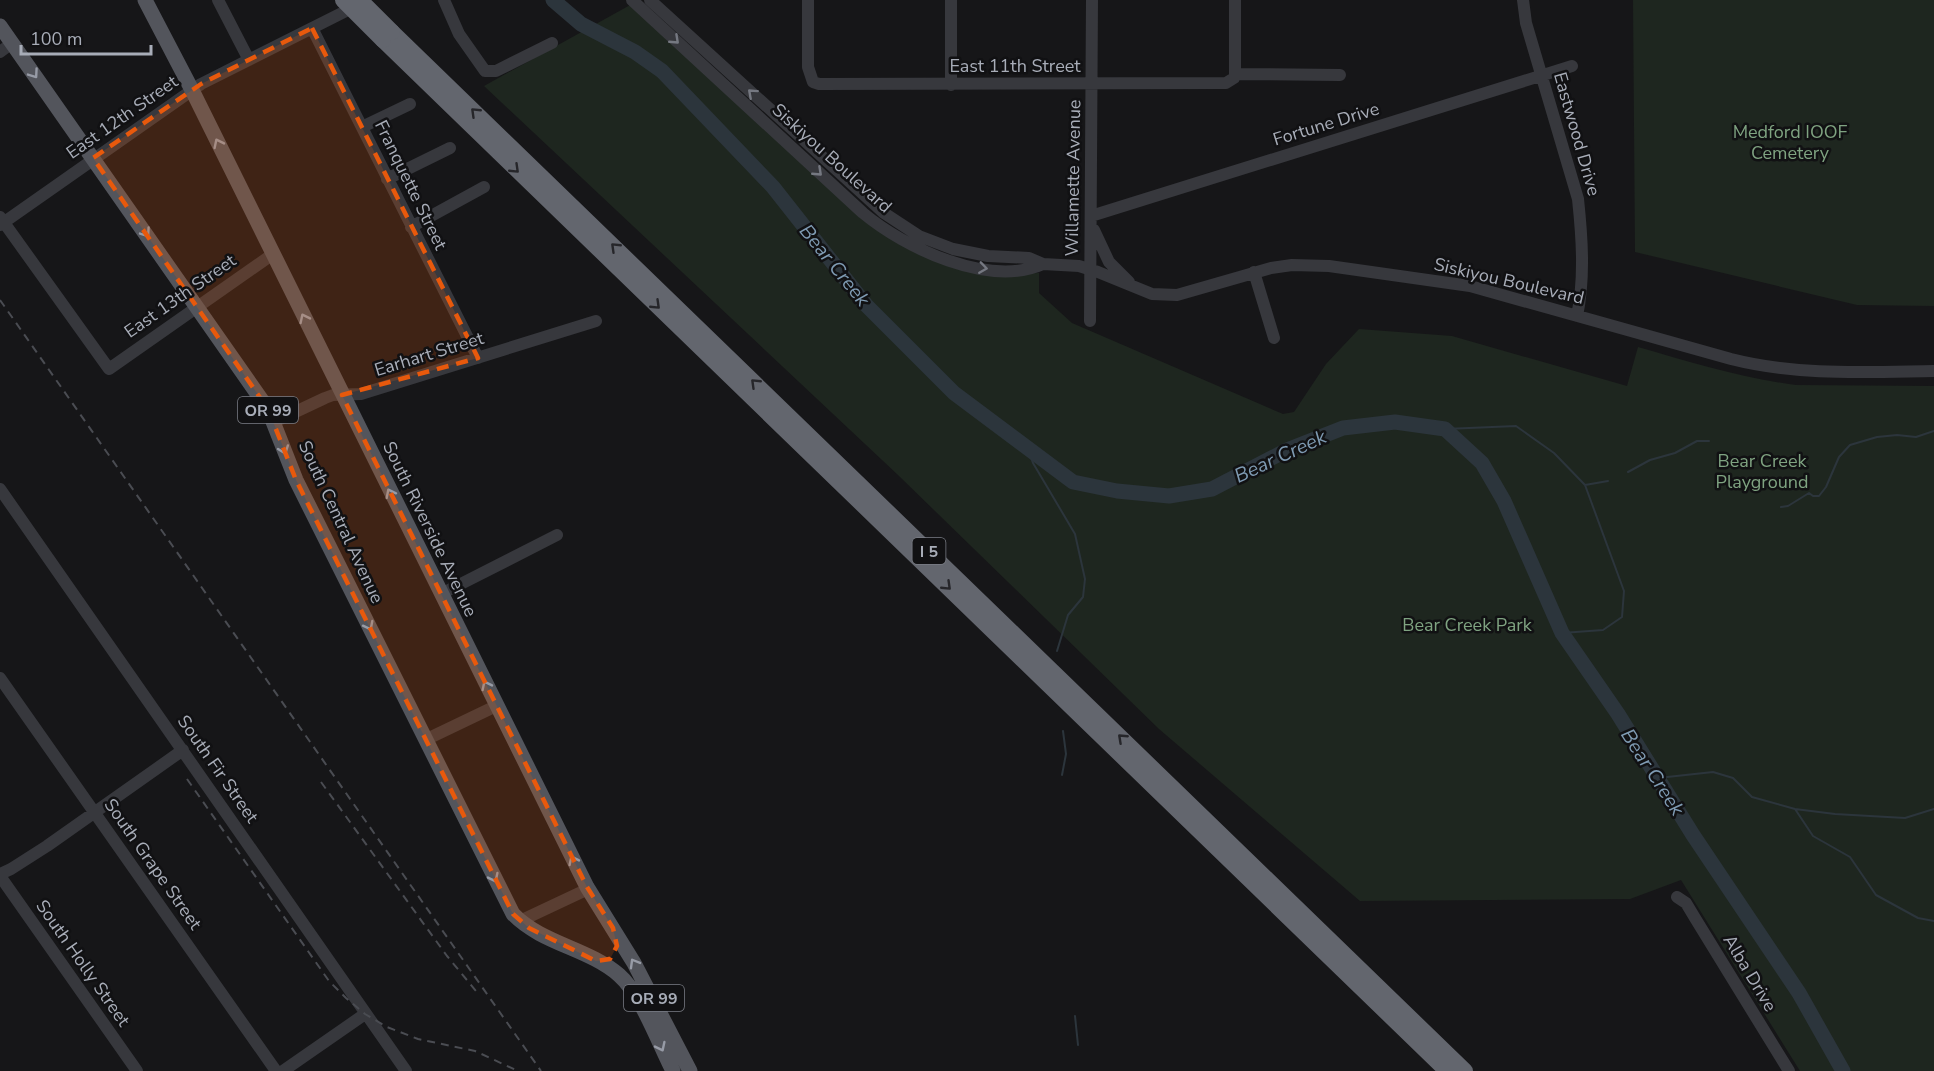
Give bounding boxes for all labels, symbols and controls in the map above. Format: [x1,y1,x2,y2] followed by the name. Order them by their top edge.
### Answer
[21,18,152,56] scale bar
[30,27,82,51] text: 100 m
[668,33,678,44] one-way arrow
[949,54,1081,78] street label: East 11th Street
[27,67,38,78] one-way arrow
[61,69,183,164] street label: East 12th Street
[1548,69,1606,199] street label: Eastwood Drive
[748,89,758,100] one-way arrow
[1270,96,1382,152] street label: Fortune Drive
[767,98,897,218] street label: Siskiyou Boulevard
[1060,99,1086,257] street label: Willamette Avenue
[472,108,483,119] one-way arrow
[369,116,453,254] street label: Franquette Street
[1733,120,1848,165] park label: Medford IOOF Cemetery
[214,138,225,149] one-way arrow
[508,162,519,173] one-way arrow
[811,165,822,176] one-way arrow
[793,218,877,313] water label: Bear Creek
[139,227,150,238] one-way arrow
[612,244,623,255] one-way arrow
[119,248,241,343] street label: East 13th Street
[1432,252,1586,310] street label: Siskiyou Boulevard
[979,262,988,274] one-way arrow
[648,297,659,308] one-way arrow
[300,313,311,324] one-way arrow
[371,326,487,382] street label: Earhart Street
[752,379,762,390] one-way arrow
[238,397,298,423] road number: OR 99
[1230,423,1332,490] water label: Bear Creek
[293,437,389,607] street label: South Central Avenue
[377,437,483,621] street label: South Riverside Avenue
[277,444,289,455] one-way arrow
[1716,449,1809,494] park label: Bear Creek Playground
[386,488,398,499] one-way arrow
[912,538,946,564] road number: I 5
[939,579,950,590] one-way arrow
[1402,613,1533,637] park label: Bear Creek Park
[361,619,373,630] one-way arrow
[482,681,493,692] one-way arrow
[172,710,265,828] street label: South Fir Street
[1614,723,1691,822] water label: Bear Creek
[1118,734,1129,745] one-way arrow
[99,794,208,935] street label: South Grape Street
[569,855,580,866] one-way arrow
[486,872,498,883] one-way arrow
[30,895,136,1032] street label: South Holly Street
[1718,930,1782,1016] street label: Alba Drive
[630,959,642,969] one-way arrow
[624,985,684,1011] road number: OR 99
[653,1040,665,1051] one-way arrow

